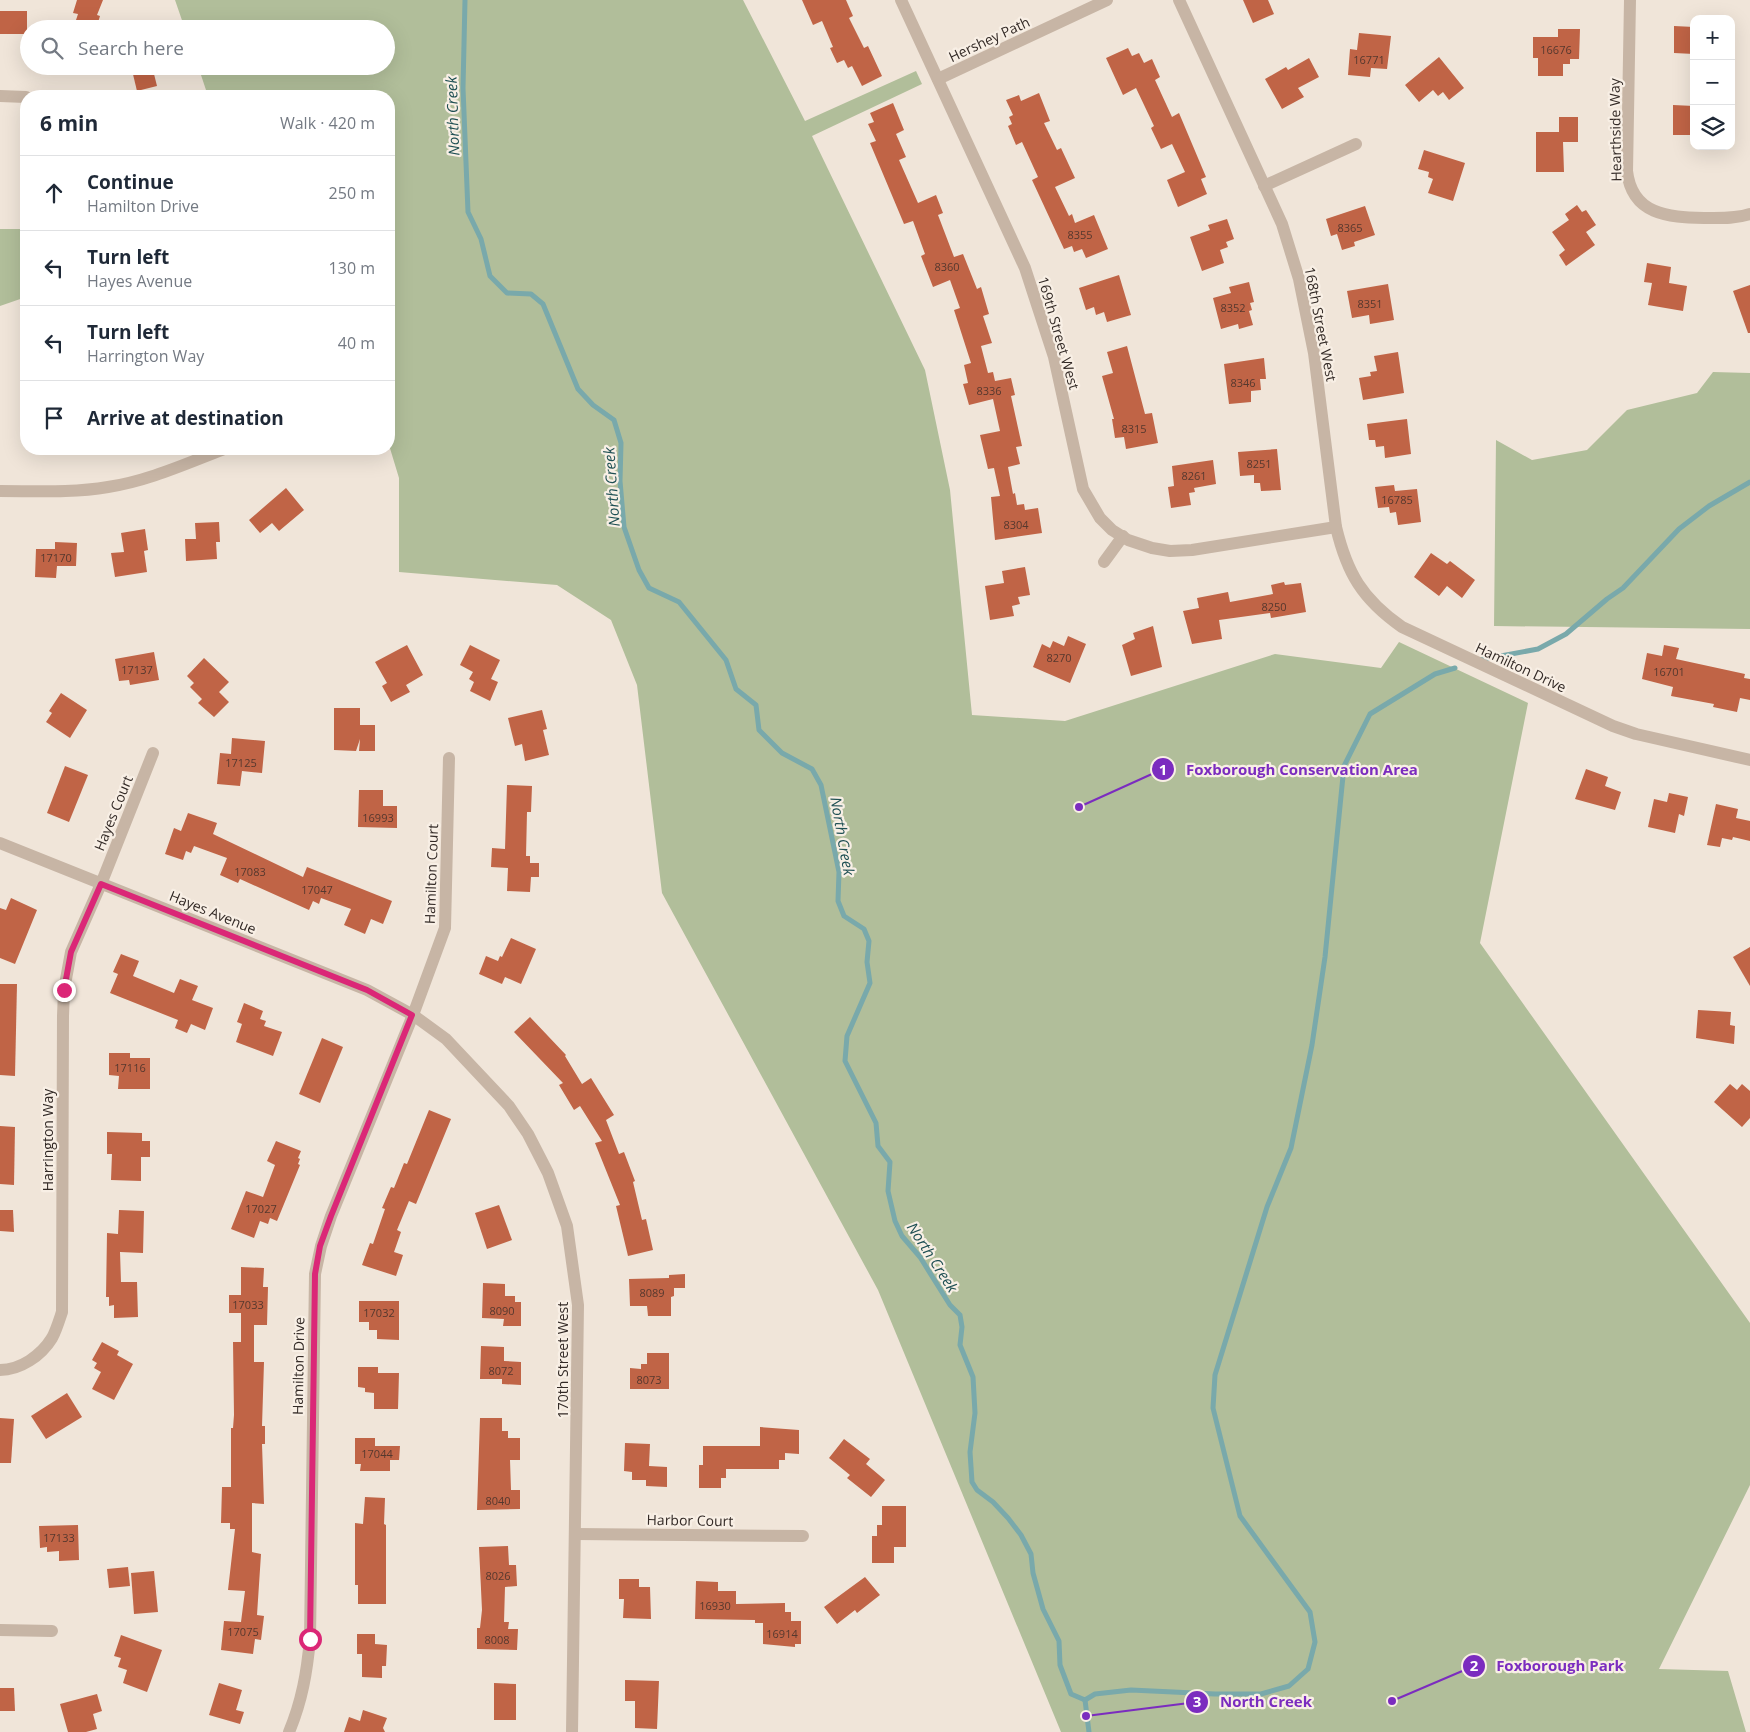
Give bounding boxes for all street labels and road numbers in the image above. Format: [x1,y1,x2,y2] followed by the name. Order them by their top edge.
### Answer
[945,12,1033,66] street label: Hershey Path
[1605,77,1625,182] street label: Hearthside Way
[1301,265,1341,383] street label: 168th Street West
[1034,274,1084,392] street label: 169th Street West
[1473,638,1570,696] street label: Hamilton Drive
[89,772,137,854] street label: Hayes Court
[420,824,442,924] street label: Hamilton Court
[167,886,259,938] street label: Hayes Avenue
[38,1088,57,1191] street label: Harrington Way
[553,1302,572,1418] street label: 170th Street West
[288,1317,308,1415] street label: Hamilton Drive
[646,1510,734,1530] street label: Harbor Court

